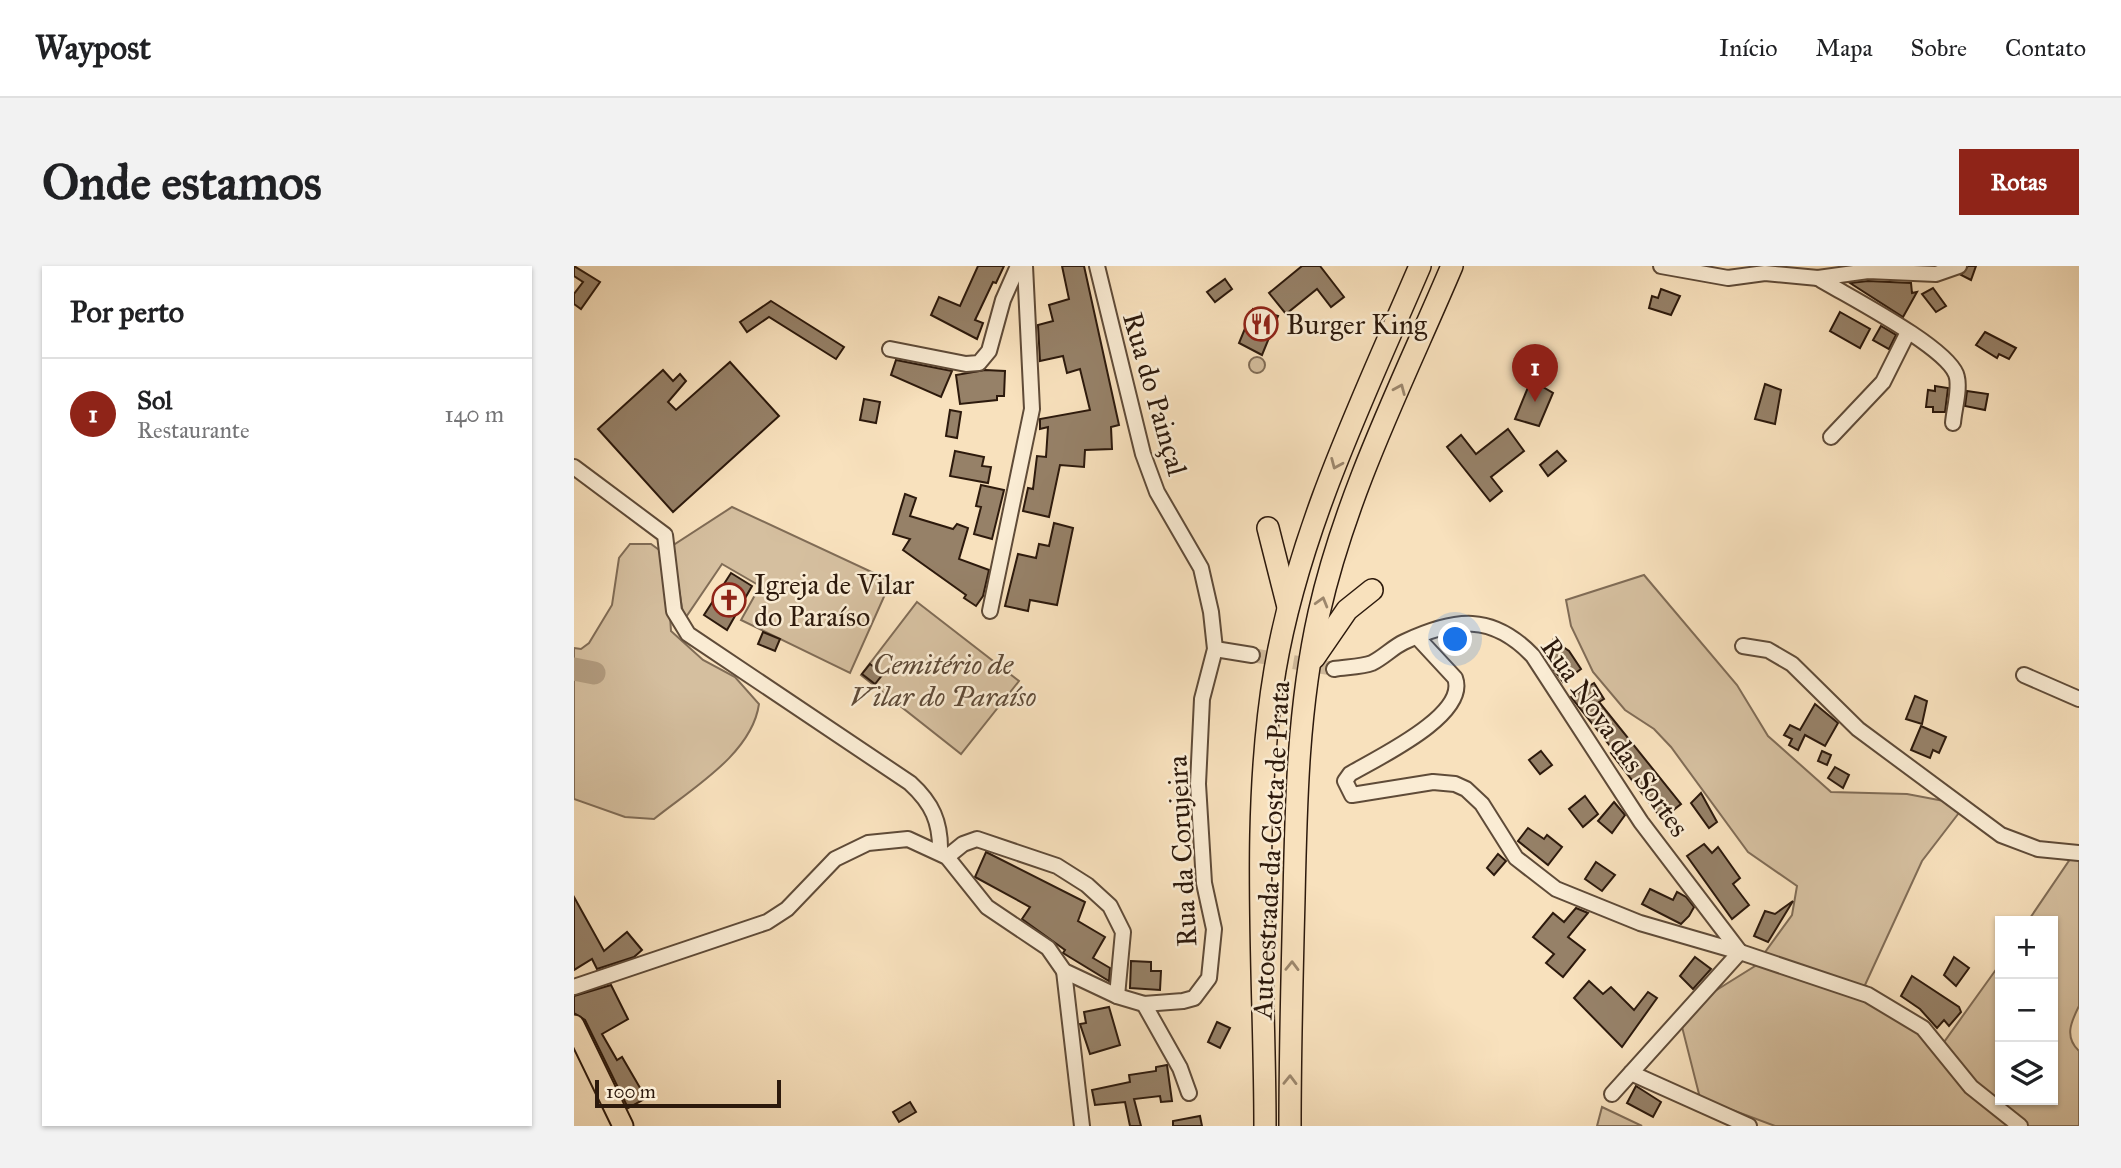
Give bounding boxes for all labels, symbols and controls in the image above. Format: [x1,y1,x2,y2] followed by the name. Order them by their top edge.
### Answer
[35,28,151,68] text: Waypost
[1719,33,1778,63] text: Início
[1816,33,1873,63] text: Mapa
[1911,33,1967,63] text: Sobre
[2005,33,2086,63] text: Contato
[1959,149,2079,215] button: Rotas
[42,153,322,212] text: Onde estamos
[70,294,184,330] text: Por perto
[1242,305,1280,343] restaurant icon: Burger King
[1286,307,1428,342] place label: Burger King
[1115,308,1195,480] street label: Rua do Painçal
[1512,344,1558,402] pin: 1
[1392,383,1406,396] one-way arrow
[137,384,172,416] text: Sol
[88,400,98,428] text: 1
[444,400,504,428] text: 140 m
[137,416,250,444] text: Restaurante
[1330,457,1344,470] one-way arrow
[754,567,915,634] place label: Igreja de Vilar do Paraíso
[710,581,748,619] church icon: Igreja de Vilar do Paraíso
[1314,596,1329,608] one-way arrow
[1438,622,1472,656] your location
[1533,630,1697,844] street label: Rua Nova das Sortes
[850,647,1037,714] park label: Cemitério de Vilar do Paraíso
[1245,680,1297,1021] street label: Autoestrada da Costa de Prata
[1160,754,1204,948] street label: Rua da Corujeira
[1995,916,2058,1105] map controls
[1995,916,2058,979] button: +
[1284,960,1300,971] one-way arrow
[1995,979,2058,1042] button: −
[1995,1042,2058,1105] button: layers
[1282,1074,1298,1085] one-way arrow
[595,1077,780,1109] scale bar
[606,1080,656,1103] text: 100 m

